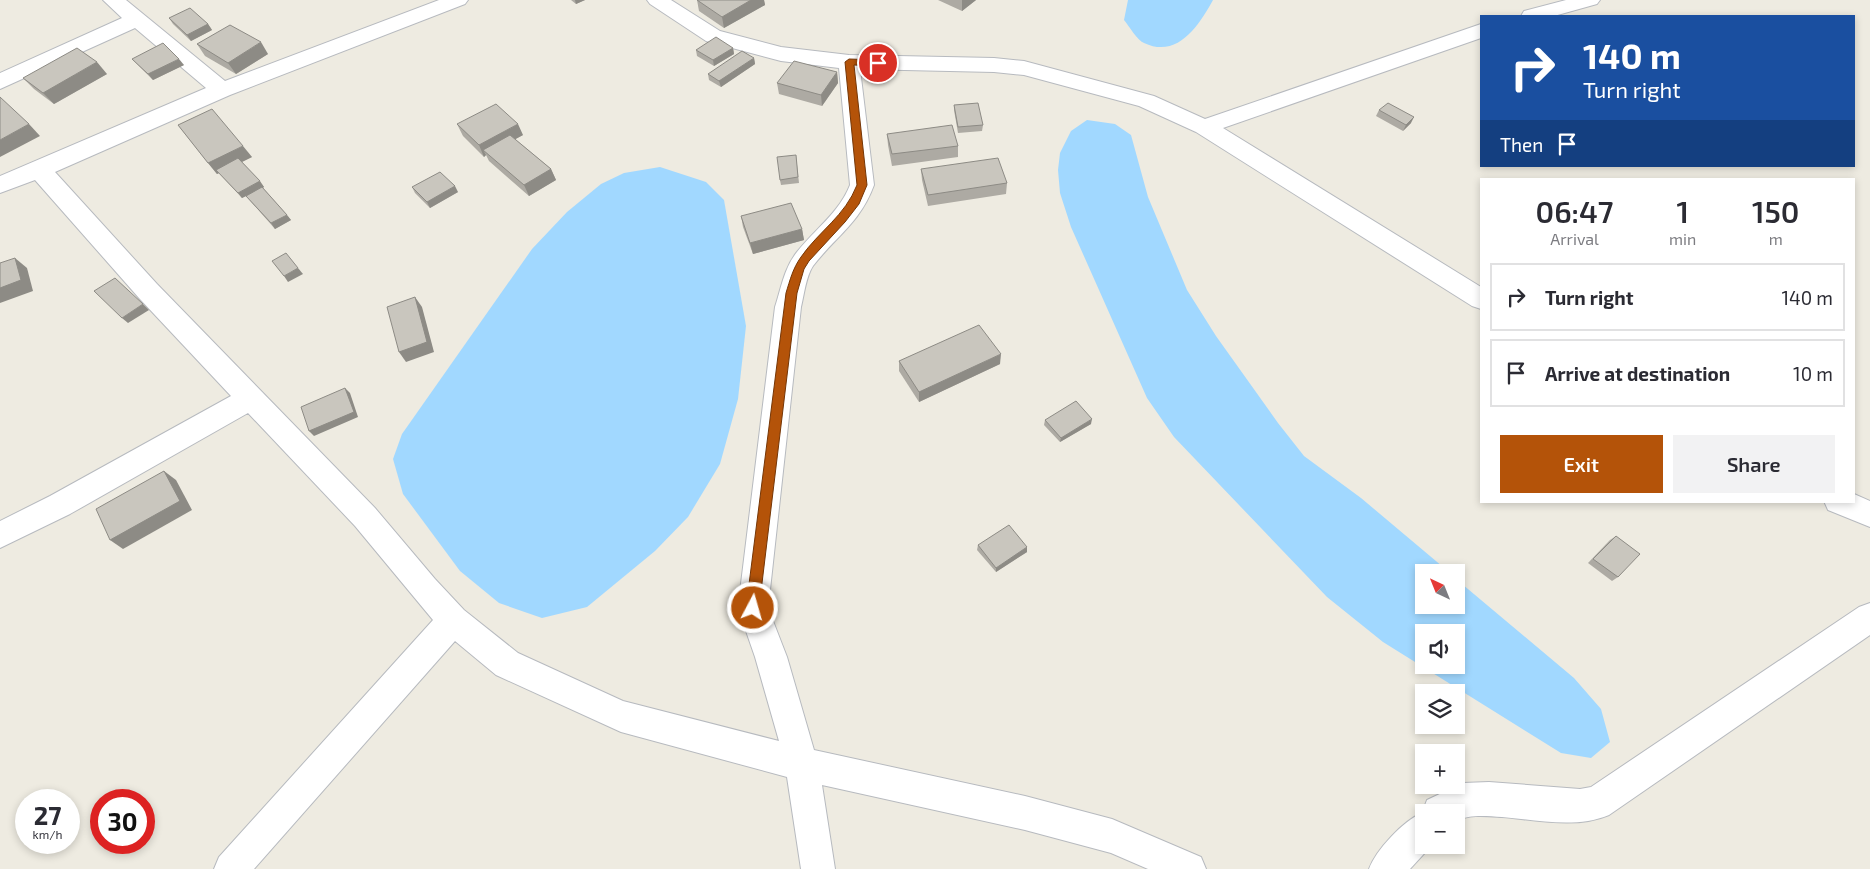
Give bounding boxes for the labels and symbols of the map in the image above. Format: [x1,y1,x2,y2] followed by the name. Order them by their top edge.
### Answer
[857,42,899,84] pin
[1415,564,1465,614] north arrow
[726,581,778,633] position arrow
[90,789,155,854] speed limit sign: 30

